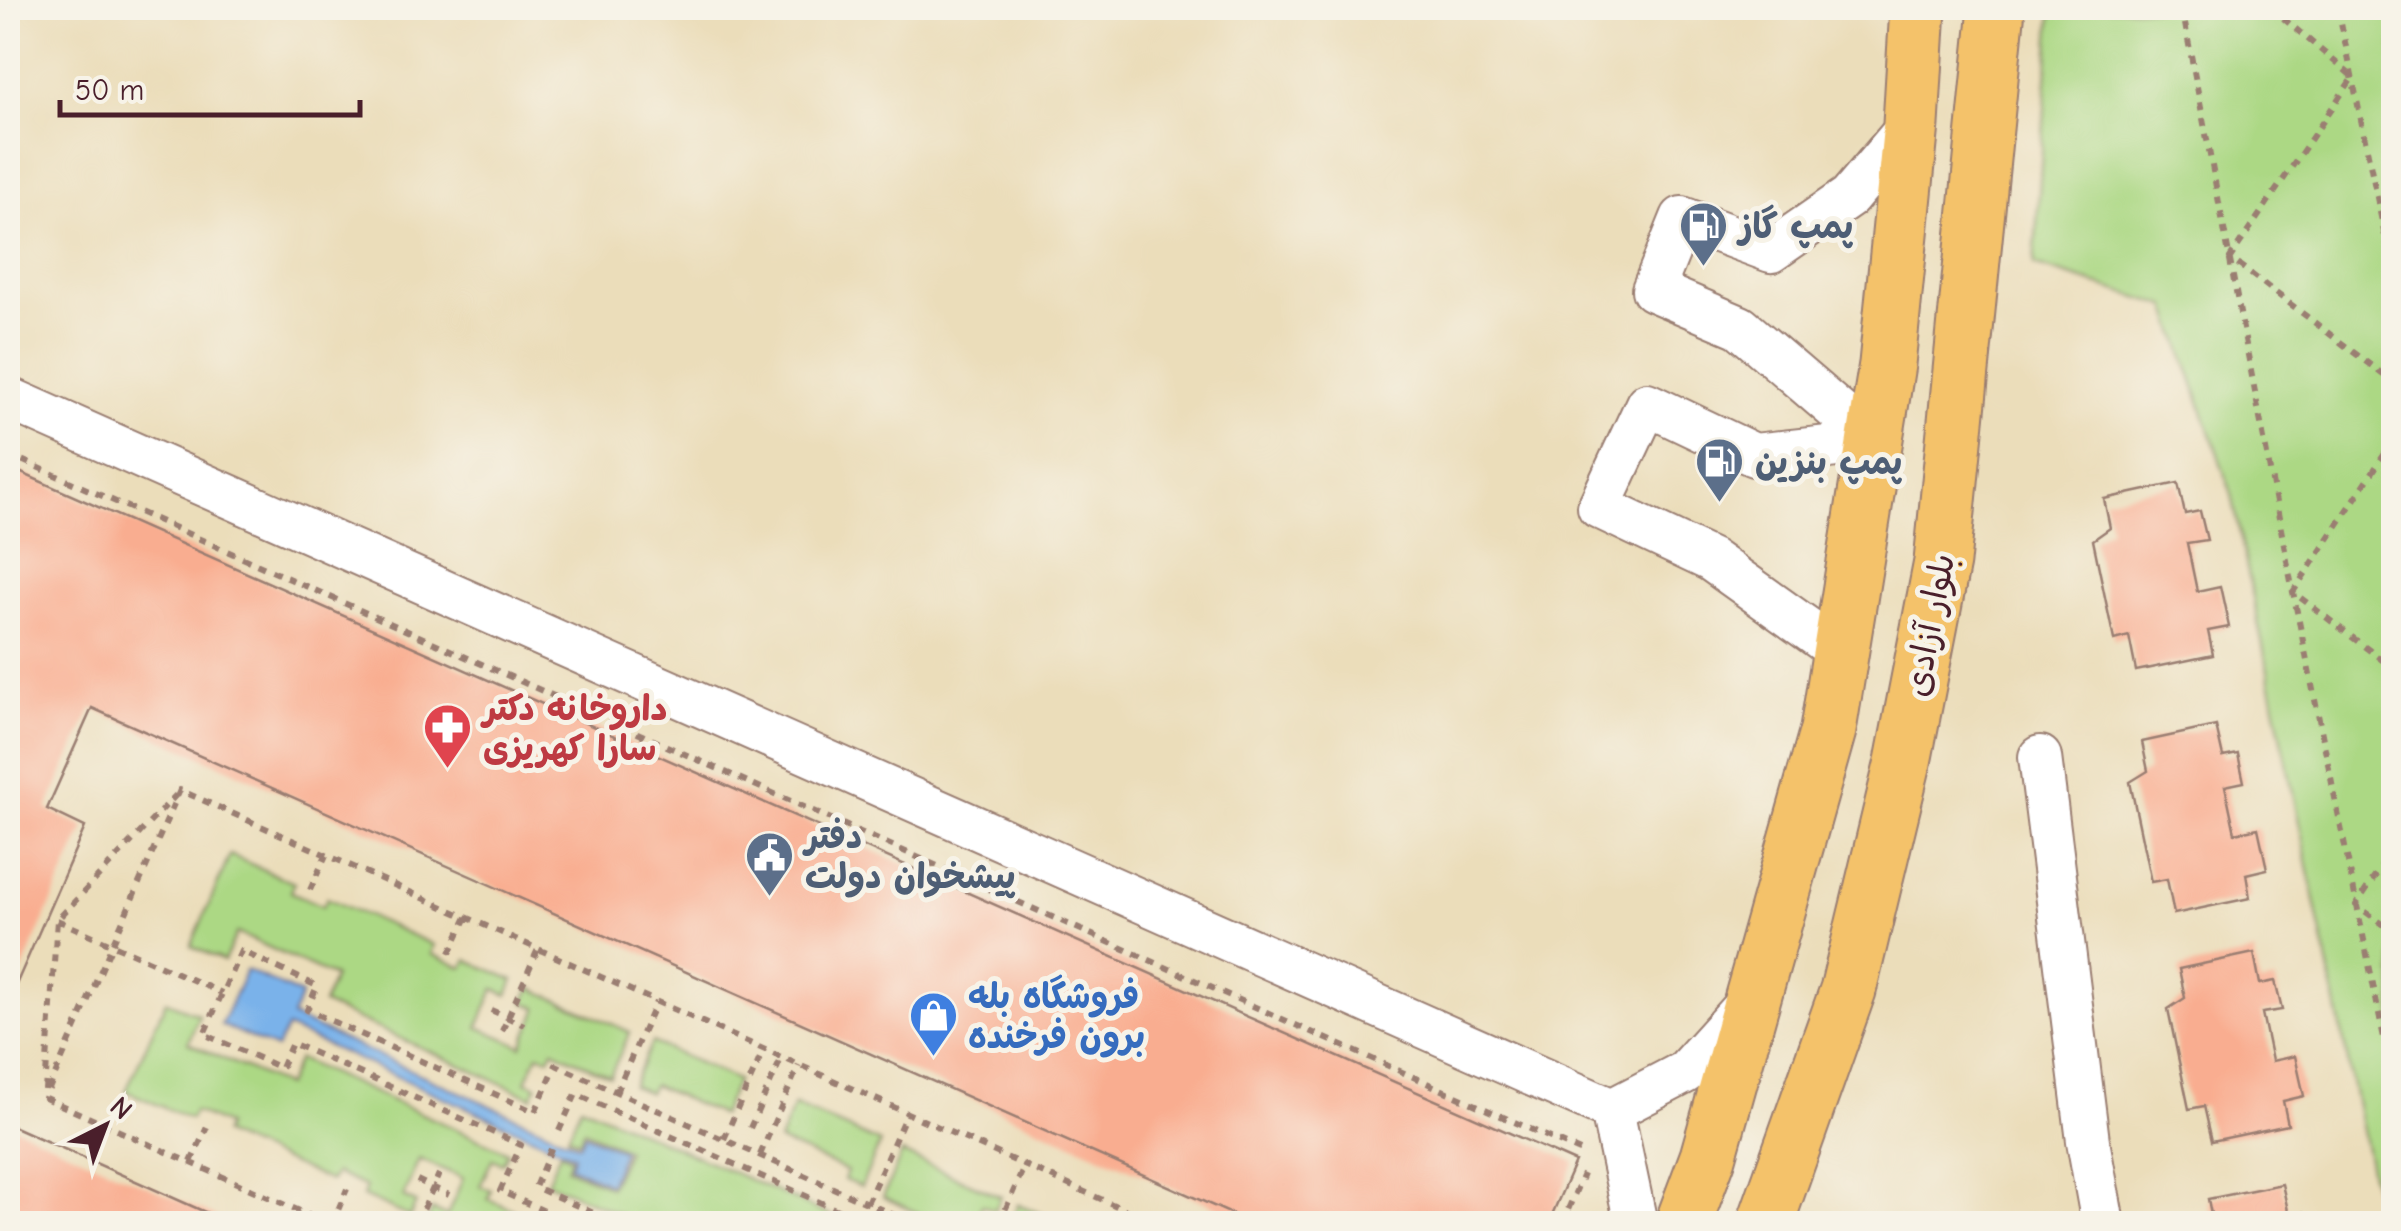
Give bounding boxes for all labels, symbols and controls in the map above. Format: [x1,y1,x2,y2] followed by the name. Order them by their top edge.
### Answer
[60,55,360,117] scale bar
[75,73,144,108] text: 50 m
[1678,200,1730,268] fuel station icon: پمپ گاز
[1736,204,1853,249] place label: پمپ گاز
[1694,436,1746,504] fuel station icon: پمپ بنزين
[1755,442,1902,485] place label: پمپ بنزين
[1896,550,1963,700] street label: بلوار آزادی
[480,688,667,769] place label: داروخانه دکتر سارا کهریزی
[422,702,474,770] pharmacy icon: داروخانه دکتر سارا کهریزی
[802,816,1016,899] place label: دفتر پیشخوان دولت
[744,830,796,898] public building icon: دفتر پیشخوان دولت
[968,974,1145,1058] place label: فروشگاه بله برون فرخنده
[907,990,959,1058] shop icon: فروشگاه بله برون فرخنده
[55,1076,155,1176] north arrow
[104,1090,139,1126] text: N

